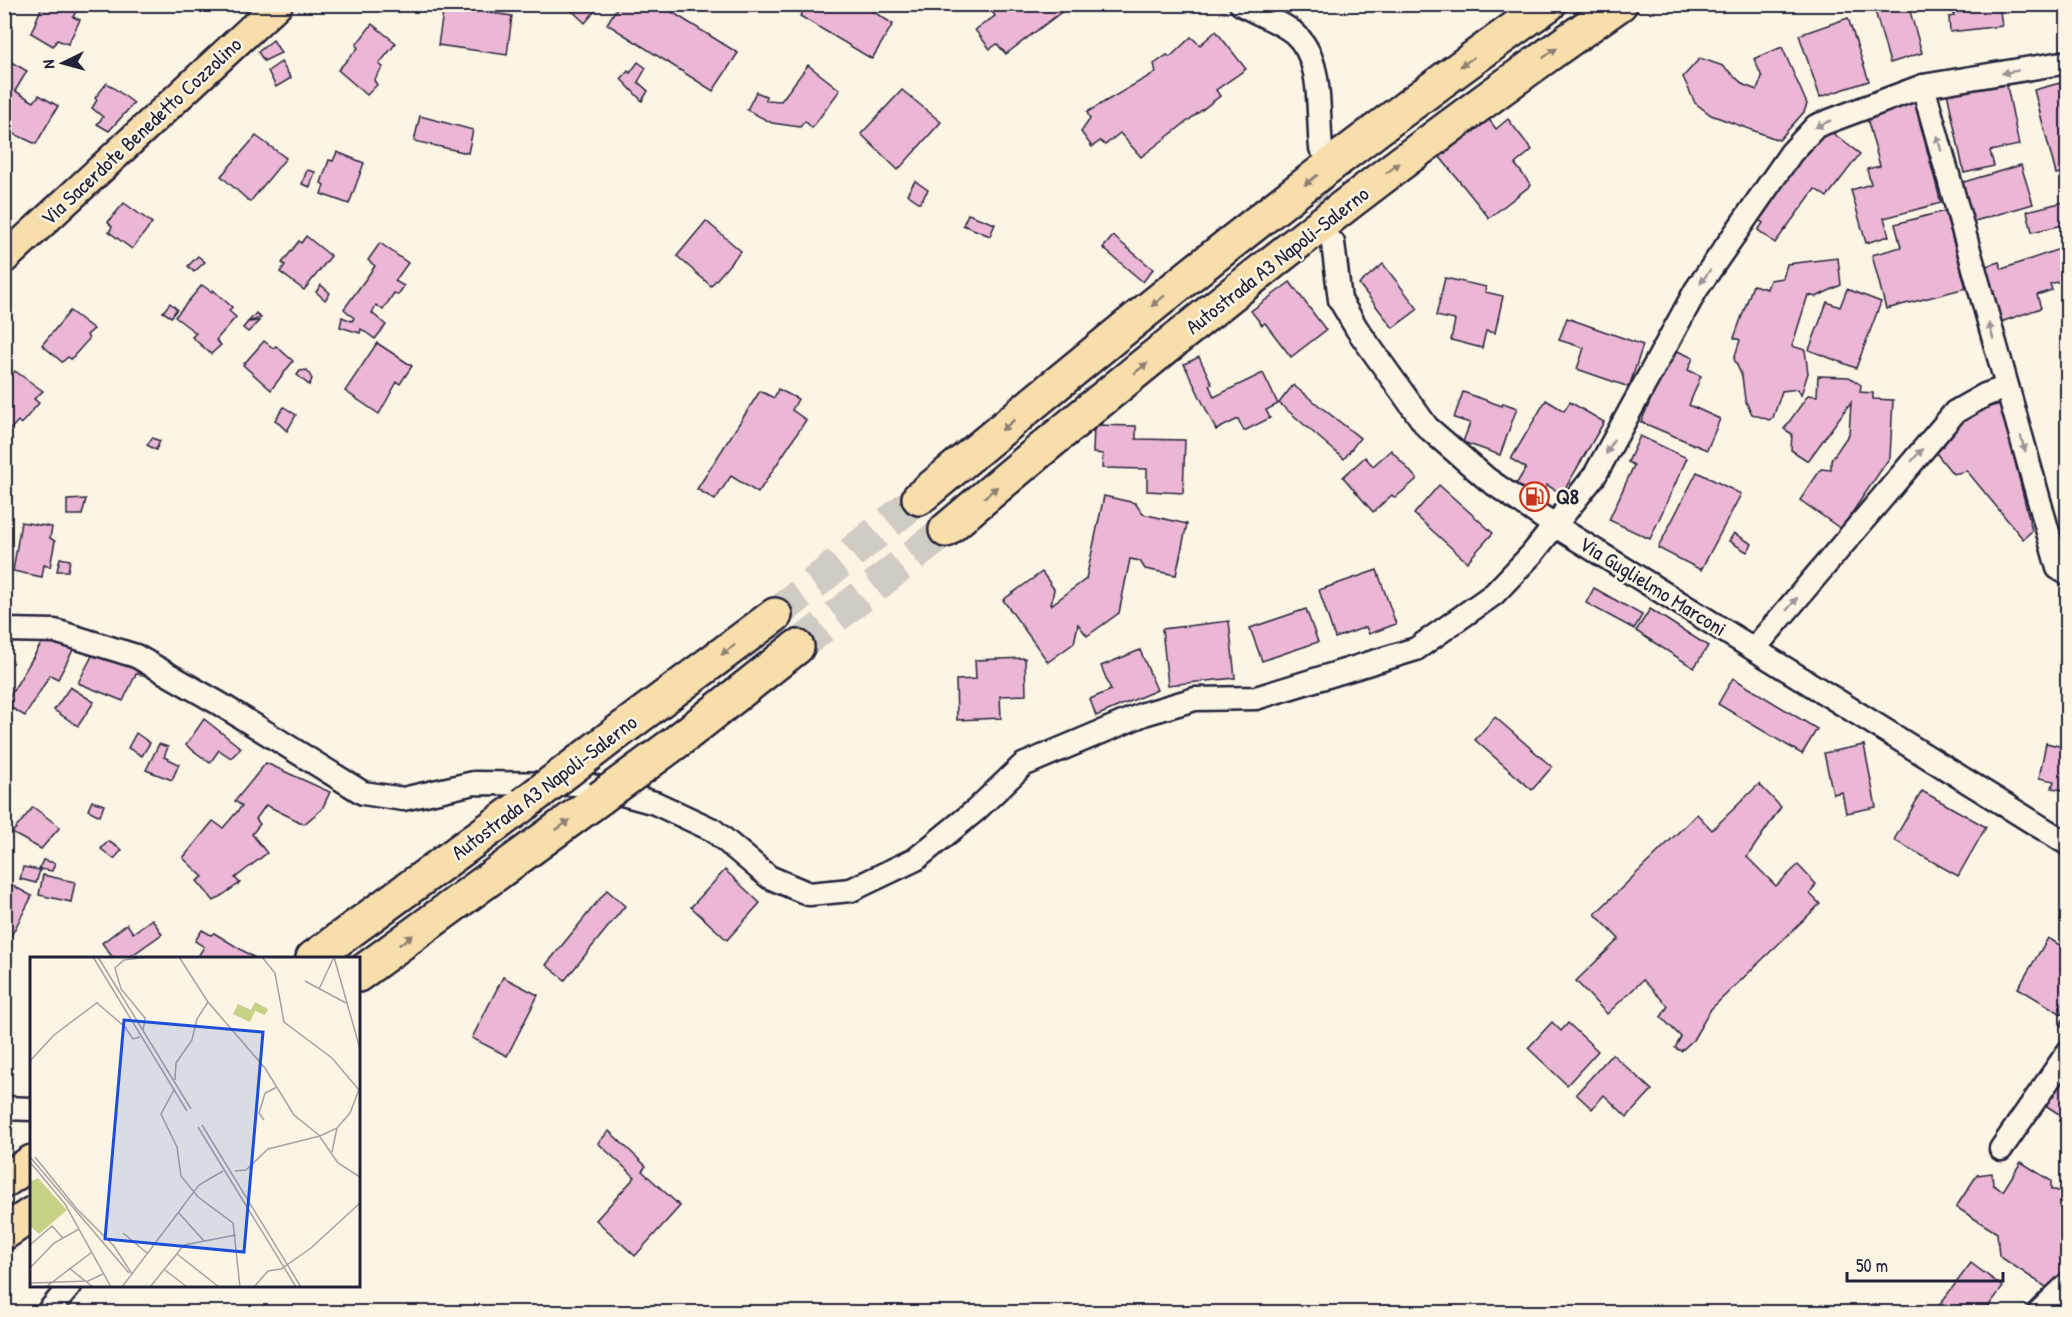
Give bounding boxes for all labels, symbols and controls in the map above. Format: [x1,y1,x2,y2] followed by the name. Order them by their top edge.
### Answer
[34,30,248,232] street label: Via Sacerdote Benedetto Cozzolino
[33,33,93,93] north arrow
[1541,47,1557,59] one-way arrow
[1459,56,1475,68] one-way arrow
[37,59,59,70] text: N
[2000,67,2019,76] one-way arrow
[1814,119,1832,129] one-way arrow
[1934,134,1943,152] one-way arrow
[1385,163,1400,175] one-way arrow
[1303,173,1319,186] one-way arrow
[1179,179,1375,341] street label: Autostrada A3 Napoli-Salerno
[1699,268,1711,284] one-way arrow
[1151,294,1166,307] one-way arrow
[1986,322,1996,340] one-way arrow
[1133,361,1149,374] one-way arrow
[1000,418,1016,431] one-way arrow
[2019,435,2028,453] one-way arrow
[1605,439,1615,456] one-way arrow
[1910,448,1923,463] one-way arrow
[1519,480,1551,512] fuel station icon: Q8
[1556,482,1579,511] place label: Q8
[983,486,998,499] one-way arrow
[1574,529,1732,643] street label: Via Guglielmo Marconi
[1785,597,1798,612] one-way arrow
[720,644,736,656] one-way arrow
[445,708,643,866] street label: Autostrada A3 Napoli-Salerno
[555,819,571,831] one-way arrow
[397,934,413,946] one-way arrow
[30,957,360,1287] inset map
[1847,1245,2003,1283] scale bar
[1856,1253,1888,1278] text: 50 m

